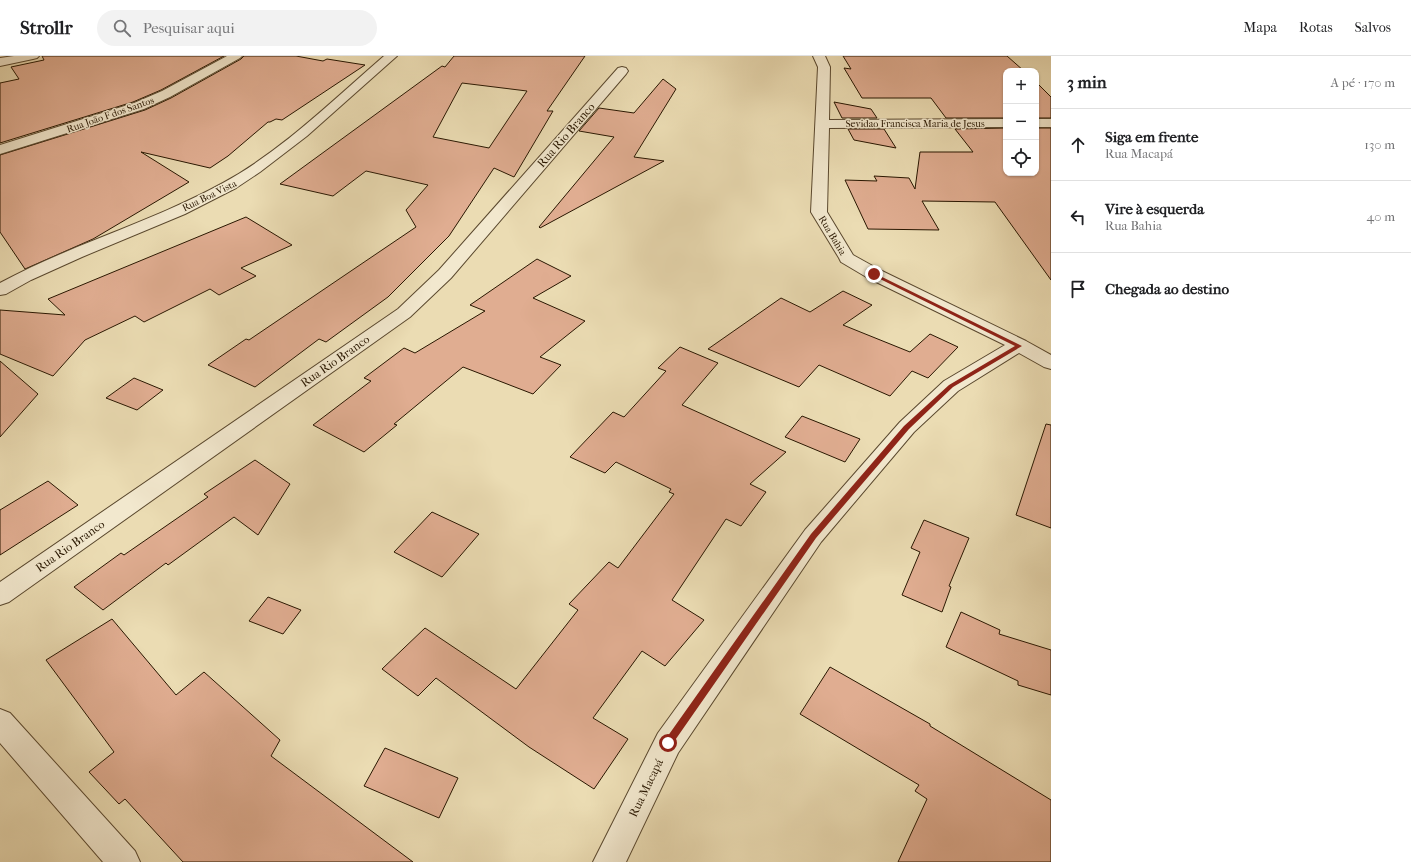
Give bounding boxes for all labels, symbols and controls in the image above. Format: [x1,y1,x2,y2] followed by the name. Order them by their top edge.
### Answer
[97,10,377,46] search box
[20,17,73,39] text: Strollr
[111,17,133,39] icon: search
[143,19,235,37] text: Pesquisar aqui
[1244,19,1277,36] text: Mapa
[1299,19,1333,36] text: Rotas
[1355,19,1391,36] text: Salvos
[1003,68,1039,176] map controls
[1003,68,1039,104] button: +
[1067,72,1107,92] text: 3 min
[1330,75,1395,90] text: A pé · 170 m
[65,94,156,136] street label: Rua João F dos Santos
[534,100,598,170] street label: Rua Rio Branco
[1003,104,1039,140] button: −
[845,118,985,130] street label: Sevidao Francisca Maria de Jesus
[1105,128,1198,146] text: Siga em frente
[1067,134,1089,156] icon: ahead
[1364,137,1395,152] text: 130 m
[1003,140,1039,176] button: locate
[1105,146,1173,161] text: Rua Macapá
[180,177,239,214] street label: Rua Boa Vista
[1105,200,1204,218] text: Vire à esquerda
[1067,206,1089,228] icon: left
[1367,209,1395,224] text: 40 m
[816,214,849,258] street label: Rua Bahia
[1105,218,1162,233] text: Rua Bahia
[865,265,883,283] route end
[1067,278,1089,300] icon: arrive
[1105,280,1229,298] text: Chegada ao destino
[298,332,372,390] street label: Rua Rio Branco
[33,517,107,575] street label: Rua Rio Branco
[659,734,677,752] route start
[626,756,666,819] street label: Rua Macapá

